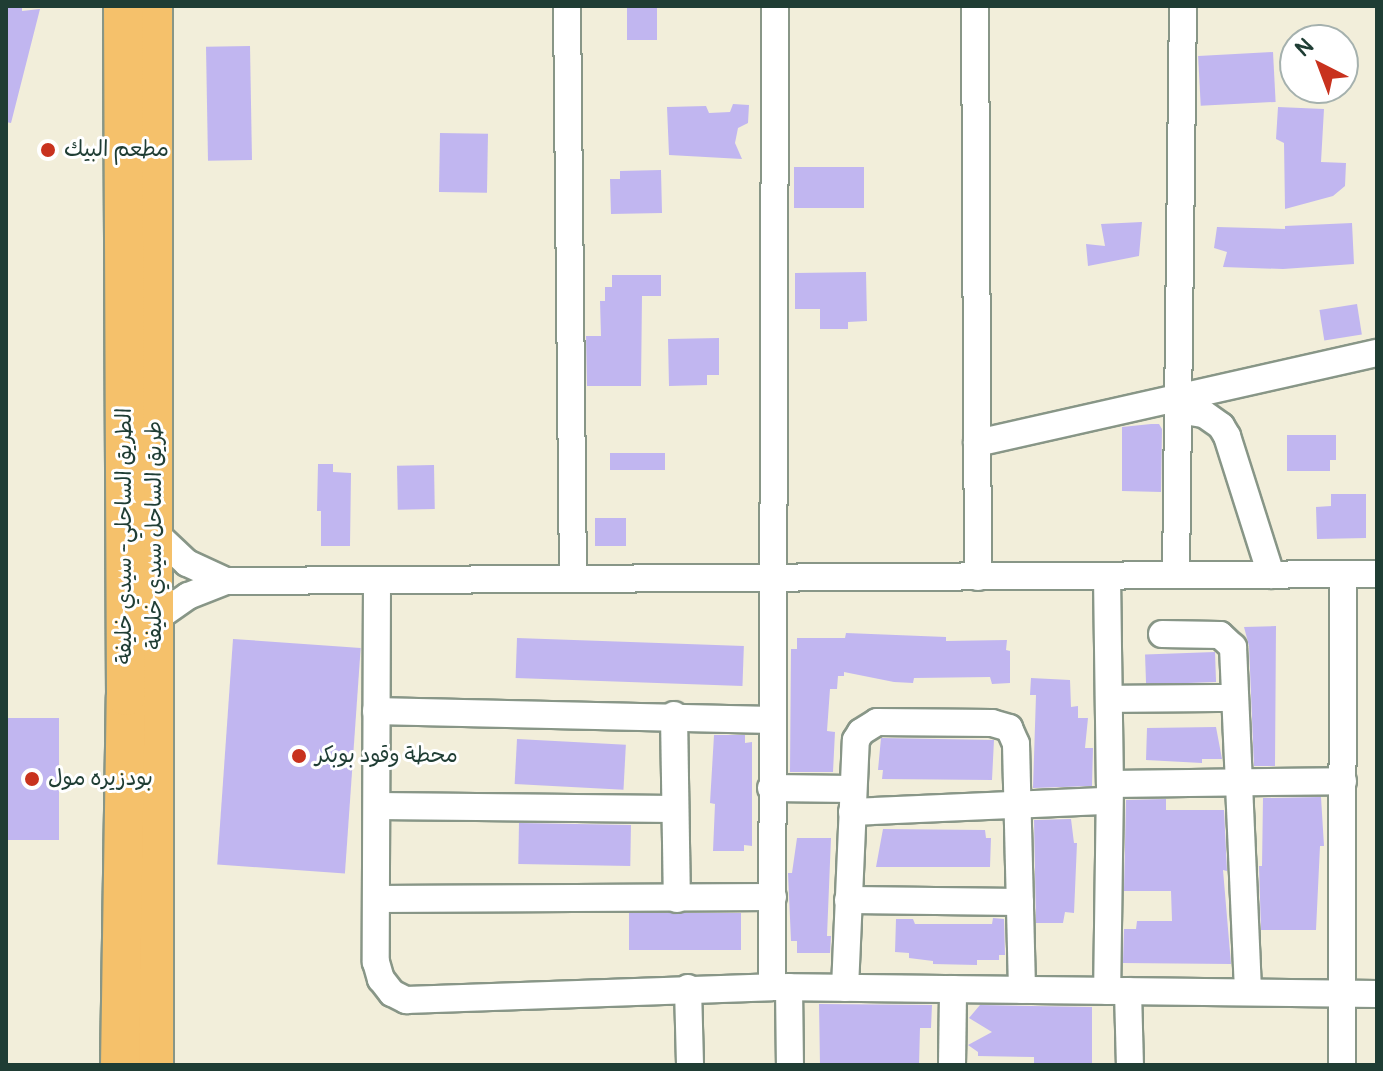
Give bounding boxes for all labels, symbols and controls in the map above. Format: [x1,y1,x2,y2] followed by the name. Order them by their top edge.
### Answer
[1279,24,1359,104] north arrow
[1289,32,1319,63] text: N
[64,137,169,163] place label: مطعم البيك
[39,141,57,159] marker: مطعم البيك
[112,408,138,664] street label: الطريق الساحلي- سيدي خليفة
[142,421,168,649] street label: طريق الساحل سيدي خليفة
[315,743,458,769] place label: محطة وقود بوبكر
[290,747,308,765] marker: محطة وقود بوبكر
[48,766,153,792] place label: بودزيره مول
[23,770,41,788] marker: بودزيره مول

